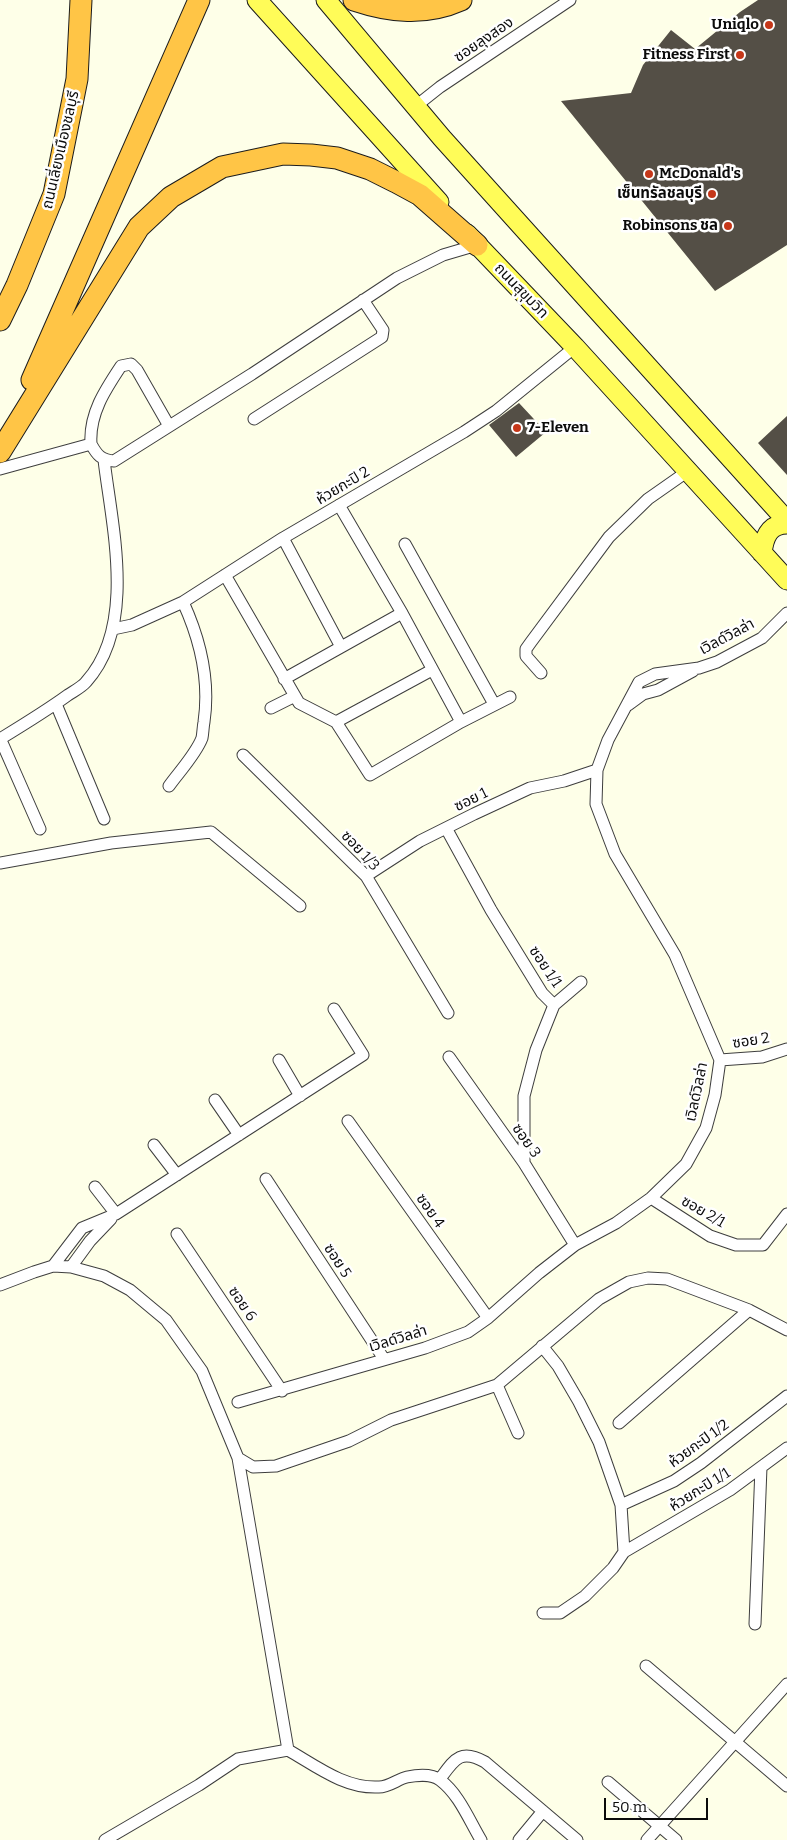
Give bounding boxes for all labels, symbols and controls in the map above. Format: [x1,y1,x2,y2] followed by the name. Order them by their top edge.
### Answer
[451,14,517,66] street label: ซอยลุงสอง
[711,16,759,34] place label: Uniqlo
[763,19,775,31] marker: Uniqlo
[642,46,730,64] place label: Fitness First
[734,49,746,61] marker: Fitness First
[39,89,83,211] street label: ถนนเลี่ยงเมืองชลบุรี
[659,165,741,183] place label: McDonald's
[643,168,655,180] marker: McDonald's
[617,185,702,203] place label: เซ็นทรัลชลบุรี
[706,188,718,200] marker: เซ็นทรัลชลบุรี
[623,217,718,235] place label: Robinsons ชล
[722,220,734,232] marker: Robinsons ชล
[490,260,552,322] street label: ถนนสุขุมวิท
[527,419,589,437] place label: 7-Eleven
[511,422,523,434] marker: 7-Eleven
[313,463,373,509] street label: ห้วยกะปิ 2
[696,615,758,659] street label: เวิลด์วิลล่า
[451,784,491,816] street label: ซอย 1
[337,827,383,875] street label: ซอย 1/3
[525,943,565,991] street label: ซอย 1/1
[731,1029,771,1053] street label: ซอย 2
[682,1061,712,1123] street label: เวิลด์วิลล่า
[508,1121,544,1161] street label: ซอย 3
[412,1190,448,1232] street label: ซอย 4
[678,1192,728,1232] street label: ซอย 2/1
[319,1241,355,1281] street label: ซอย 5
[224,1283,260,1325] street label: ซอย 6
[367,1322,429,1356] street label: เวิลด์วิลล่า
[665,1416,733,1472] street label: ห้วยกะปิ 1/2
[666,1464,734,1516] street label: ห้วยกะปิ 1/1
[607,1788,711,1820] scale bar
[612,1798,647,1816] text: 50 m

